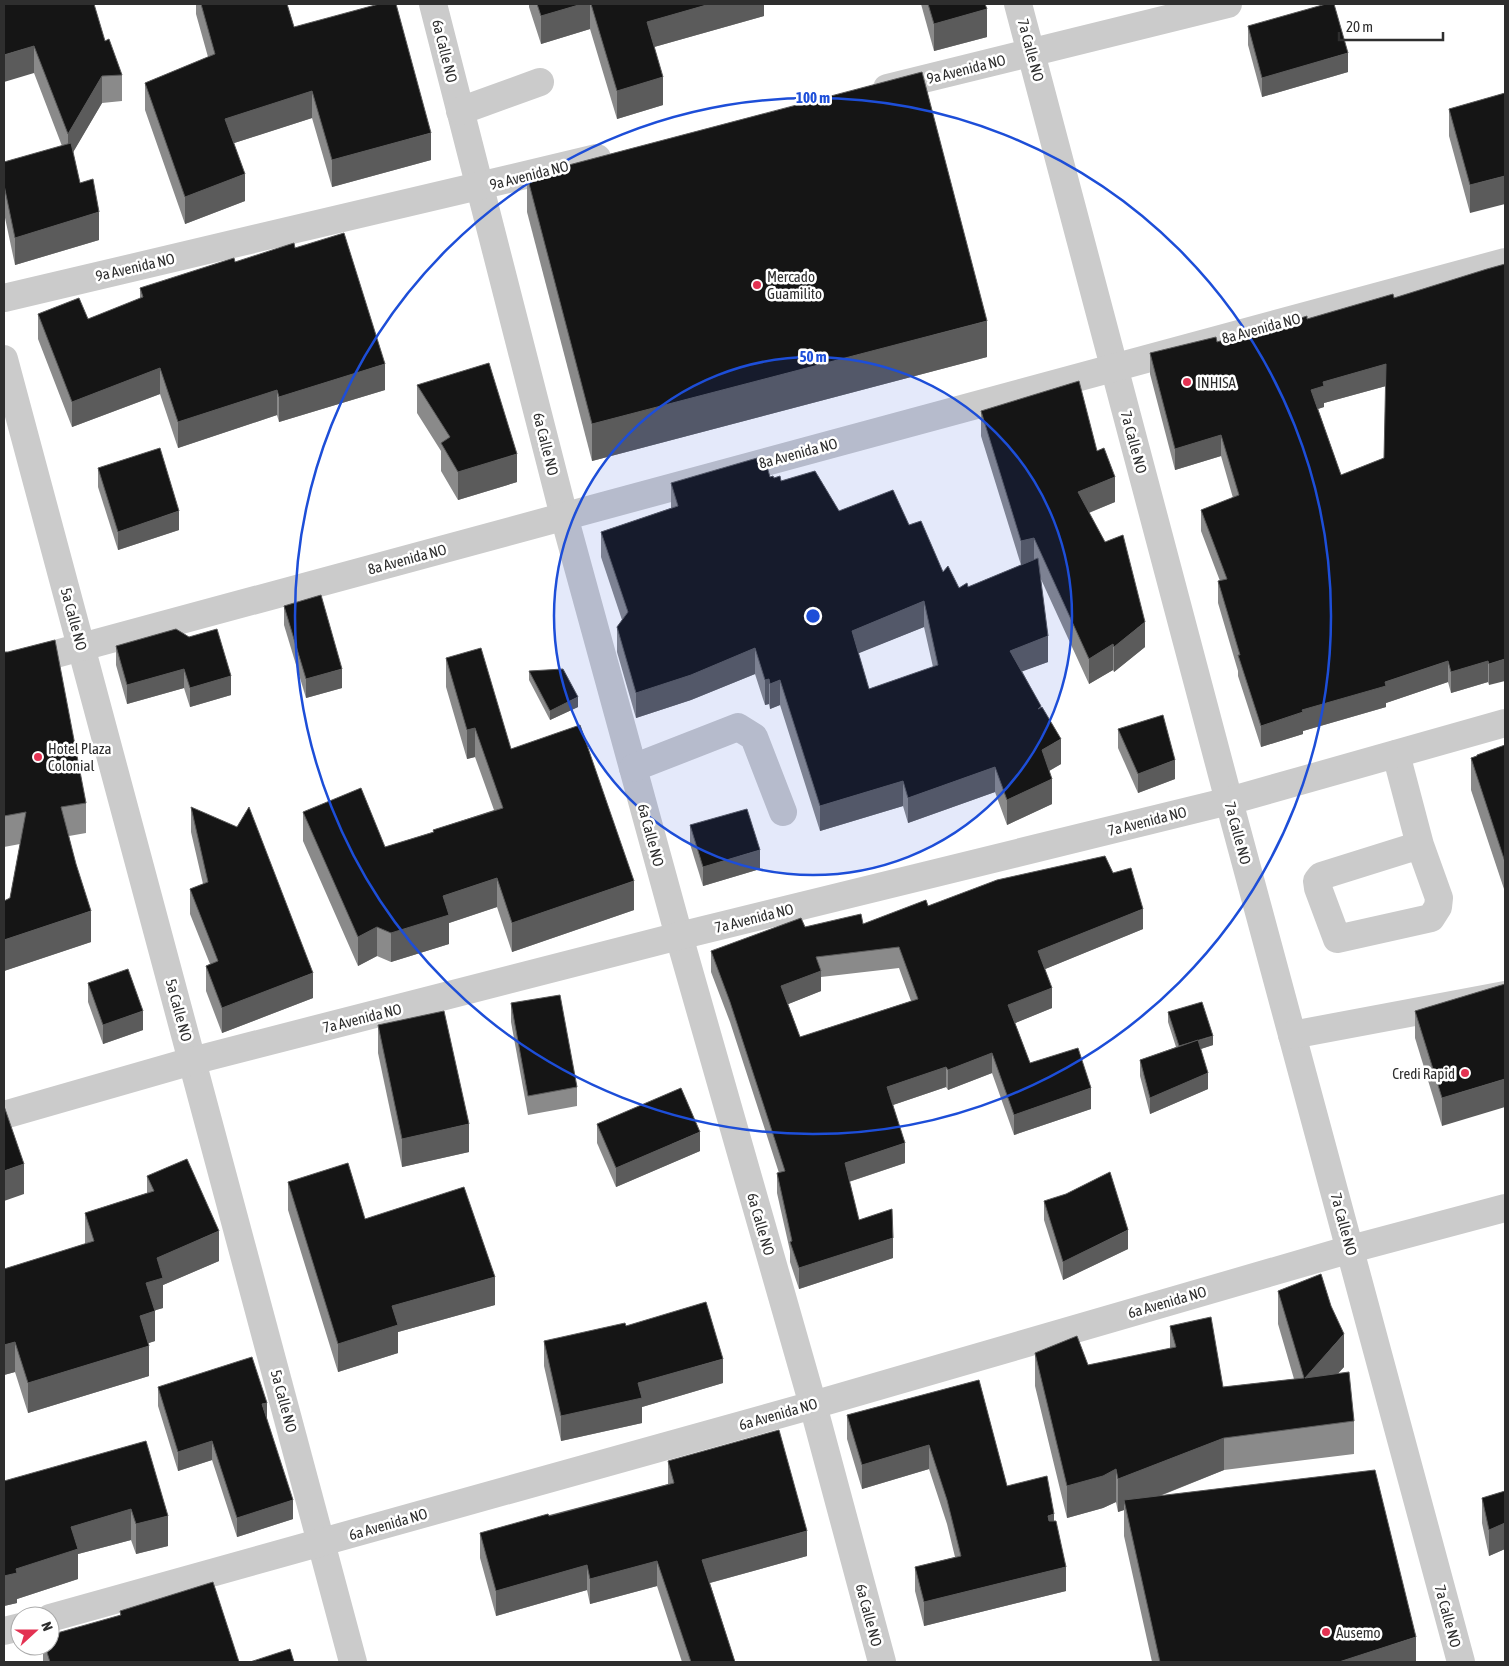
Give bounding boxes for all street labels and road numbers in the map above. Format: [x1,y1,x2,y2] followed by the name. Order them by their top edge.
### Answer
[1014,17,1048,83] street label: 7a Calle NO
[429,18,461,84] street label: 6a Calle NO
[925,51,1007,87] street label: 9a Avenida NO
[488,157,570,193] street label: 9a Avenida NO
[94,250,176,284] street label: 9a Avenida NO
[1220,309,1302,347] street label: 8a Avenida NO
[1117,409,1151,475] street label: 7a Calle NO
[530,411,562,477] street label: 6a Calle NO
[757,434,839,472] street label: 8a Avenida NO
[366,540,448,578] street label: 8a Avenida NO
[57,586,91,652] street label: 5a Calle NO
[1221,800,1255,866] street label: 7a Calle NO
[634,802,668,868] street label: 6a Calle NO
[1106,803,1188,839] street label: 7a Avenida NO
[713,900,795,936] street label: 7a Avenida NO
[162,977,196,1043] street label: 5a Calle NO
[321,1000,403,1036] street label: 7a Avenida NO
[744,1191,778,1257] street label: 6a Calle NO
[1327,1191,1361,1257] street label: 7a Calle NO
[1126,1283,1208,1321] street label: 6a Avenida NO
[267,1368,301,1434] street label: 5a Calle NO
[737,1395,819,1433] street label: 6a Avenida NO
[347,1505,429,1543] street label: 6a Avenida NO
[852,1582,886,1648] street label: 6a Calle NO
[1431,1583,1465,1649] street label: 7a Calle NO

